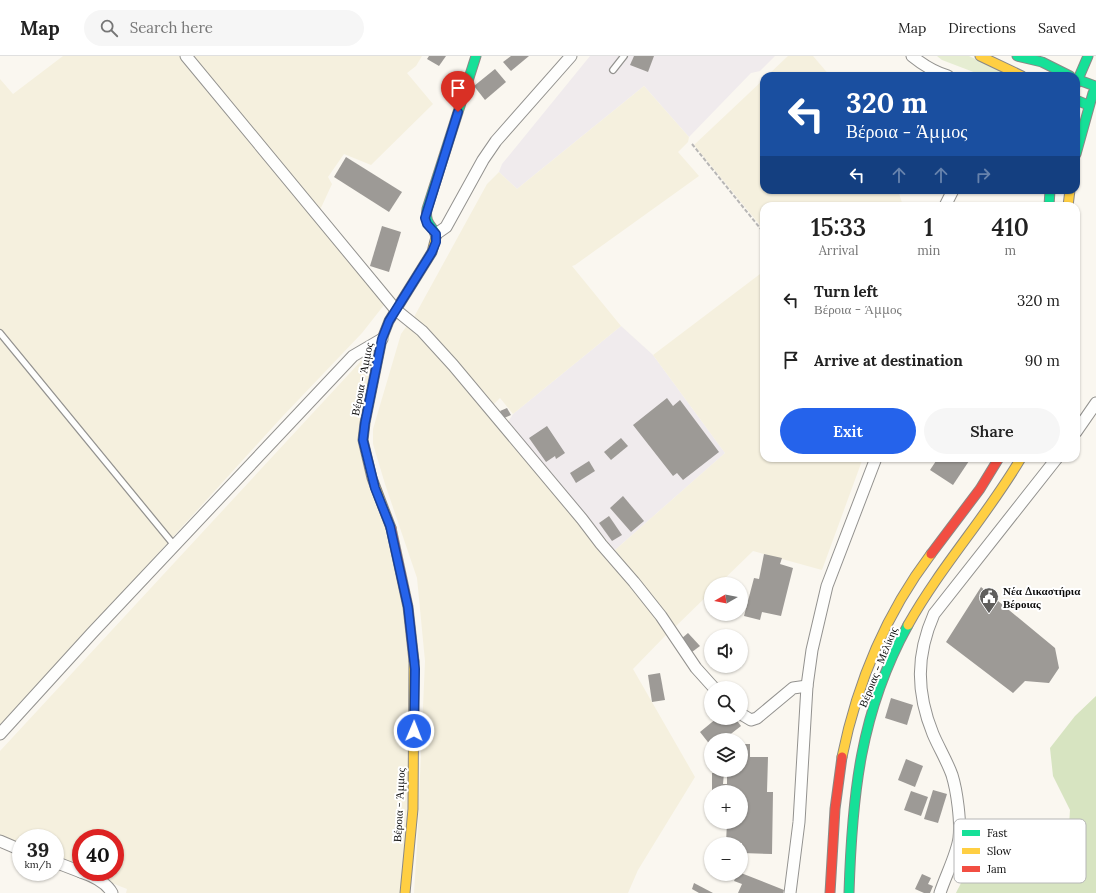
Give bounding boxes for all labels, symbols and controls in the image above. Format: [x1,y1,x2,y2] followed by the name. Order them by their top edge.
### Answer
[84,10,364,46] search box
[20,16,60,40] text: Map
[98,17,120,39] icon: search
[130,18,213,37] text: Search here
[898,19,926,37] text: Map
[948,19,1016,37] text: Directions
[1038,19,1076,37] text: Saved
[441,71,475,112] pin
[447,77,469,99] icon: arrive
[846,85,928,121] text: 320 m
[780,88,832,140] icon: left
[846,120,967,143] text: Βέροια - Άμμος
[846,164,868,186] icon: left
[888,164,910,186] icon: ahead
[930,164,952,186] icon: ahead
[972,164,994,186] icon: right
[811,212,866,243] text: 15:33
[924,212,934,243] text: 1
[991,212,1029,243] text: 410
[819,242,858,259] text: Arrival
[917,242,940,259] text: min
[1004,242,1016,259] text: m
[814,282,878,301] text: Turn left
[780,289,802,311] icon: left
[1017,291,1060,310] text: 320 m
[814,301,902,318] text: Βέροια - Άμμος
[348,341,376,417] street label: Βέροια - Άμμος
[780,349,802,371] icon: arrive
[814,351,963,370] text: Arrive at destination
[1025,351,1060,370] text: 90 m
[780,408,916,454] button: Exit
[924,408,1060,454] button: Share
[704,577,748,621] north arrow
[704,577,748,881] map controls
[1003,584,1081,611] place label: Νέα Δικαστήρια Βέροιας
[978,586,1000,614] public building icon: Νέα Δικαστήρια Βέροιας
[855,624,901,709] street label: Βέροιας - Μελίκης
[704,629,748,673] button: sound
[704,681,748,725] button: search
[393,710,435,752] position arrow
[704,733,748,777] button: layers
[390,767,408,842] street label: Βέροια - Άμμος
[704,785,748,829] button: +
[954,819,1086,883] legend
[987,826,1008,840] text: Fast
[72,829,124,881] speed limit sign: 40
[27,837,49,862] text: 39
[704,837,748,881] button: −
[987,844,1012,858] text: Slow
[24,858,52,871] text: km/h
[986,862,1007,876] text: Jam

